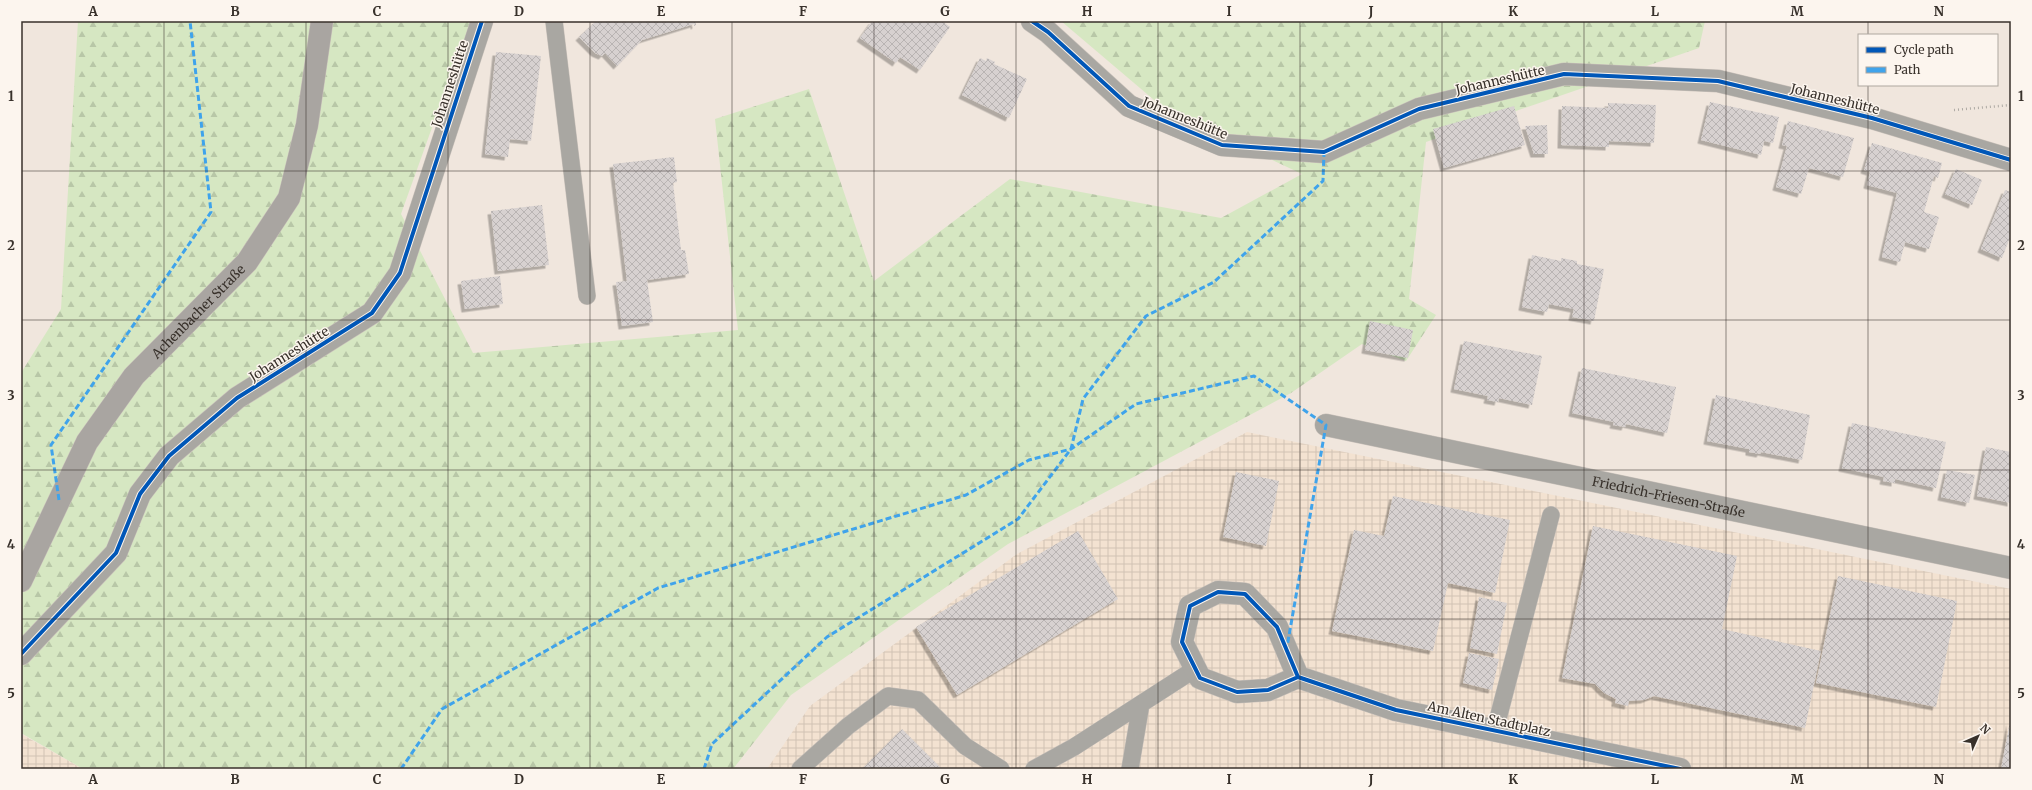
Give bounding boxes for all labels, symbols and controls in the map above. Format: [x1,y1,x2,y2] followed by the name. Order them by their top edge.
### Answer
[87,3,98,20] text: A
[230,3,240,20] text: B
[373,3,382,20] text: C
[514,3,524,20] text: D
[657,3,666,20] text: E
[799,3,807,20] text: F
[940,3,950,20] text: G
[1082,3,1093,20] text: H
[1226,3,1232,20] text: I
[1367,3,1374,20] text: J
[1508,3,1518,20] text: K
[1651,3,1660,20] text: L
[1790,3,1804,20] text: M
[1934,3,1945,20] text: N
[1858,34,1998,86] legend
[428,38,472,131] street label: Johanneshütte
[1894,42,1954,57] text: Cycle path
[1453,61,1546,99] street label: Johanneshütte
[1894,62,1920,77] text: Path
[1788,80,1881,118] street label: Johanneshütte
[8,88,14,105] text: 1
[2018,88,2024,105] text: 1
[1139,93,1230,143] street label: Johanneshütte
[7,237,15,254] text: 2
[2017,237,2025,254] text: 2
[147,260,249,363] street label: Achenbacher Straße
[245,323,332,386] street label: Johanneshütte
[7,387,15,404] text: 3
[2017,387,2025,404] text: 3
[1591,472,1747,521] street label: Friedrich-Friesen-Straße
[7,536,16,553] text: 4
[2017,536,2026,553] text: 4
[7,685,15,702] text: 5
[2017,685,2025,702] text: 5
[1425,697,1552,740] street label: Am Alten Stadtplatz
[1958,716,1998,756] north arrow
[1977,721,1993,737] text: N
[87,771,98,788] text: A
[230,771,240,788] text: B
[373,771,382,788] text: C
[514,771,524,788] text: D
[657,771,666,788] text: E
[799,771,807,788] text: F
[940,771,950,788] text: G
[1082,771,1093,788] text: H
[1226,771,1232,788] text: I
[1367,771,1374,788] text: J
[1508,771,1518,788] text: K
[1651,771,1660,788] text: L
[1790,771,1804,788] text: M
[1934,771,1945,788] text: N

